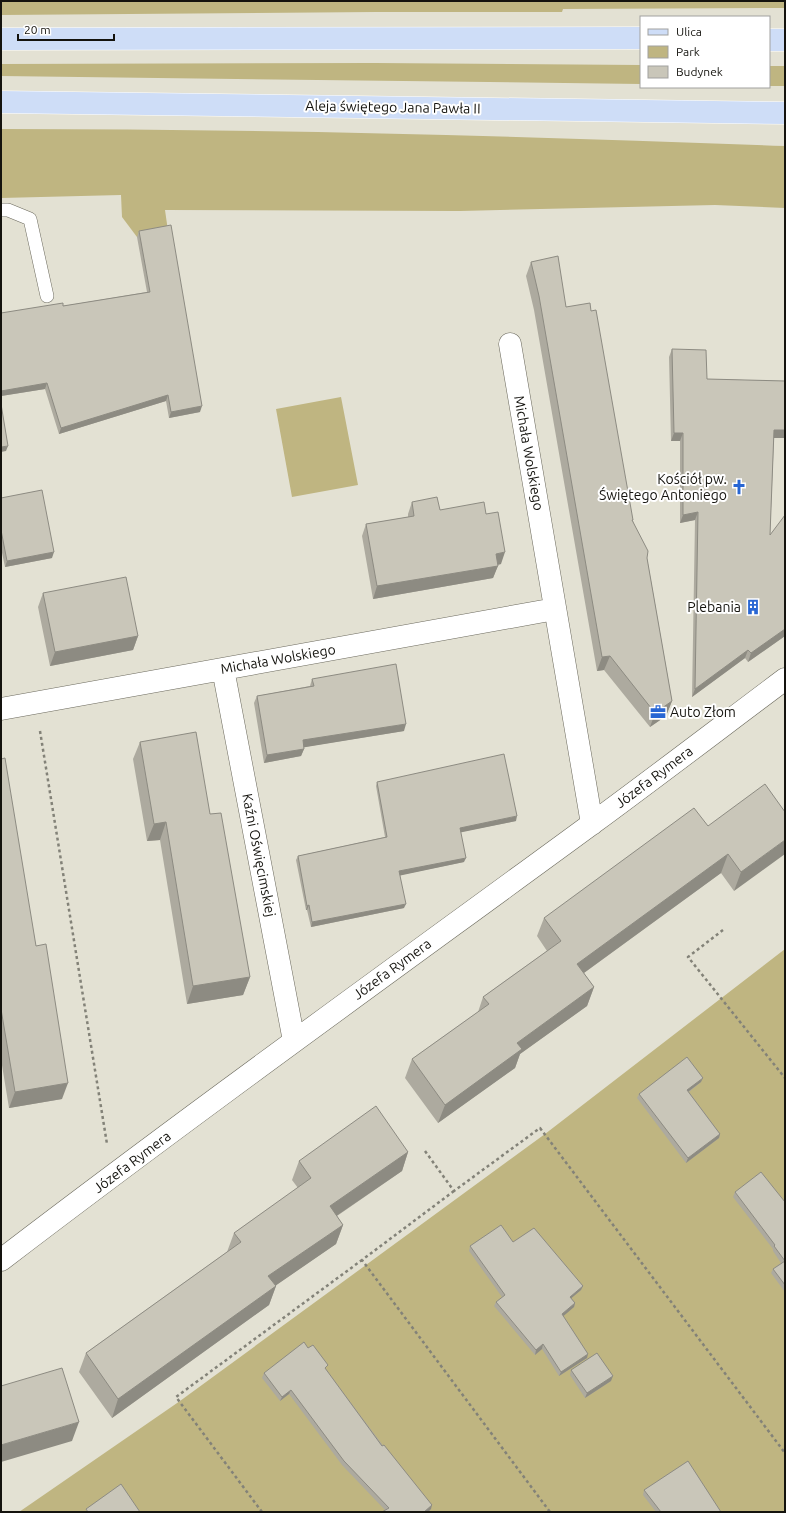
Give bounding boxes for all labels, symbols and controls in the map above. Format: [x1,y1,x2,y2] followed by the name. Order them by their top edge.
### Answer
[18,16,114,42] scale bar
[640,16,770,88] legend
[24,23,51,36] text: 20 m
[676,25,702,38] text: Ulica
[676,45,700,58] text: Park
[676,65,723,78] text: Budynek
[305,97,481,117] street label: Aleja świętego Jana Pawła II
[511,394,547,512] street label: Michała Wolskiego
[599,471,727,503] place label: Kościół pw. Świętego Antoniego
[730,478,748,496] church icon: Kościół pw. Świętego Antoniego
[744,598,762,616] building icon: Plebania
[687,599,741,615] place label: Plebania
[219,641,337,677] street label: Michała Wolskiego
[649,703,667,721] office icon: Auto Złom
[670,704,736,720] place label: Auto Złom
[612,743,696,811] street label: Józefa Rymera
[239,792,279,918] street label: Kaźni Oświęcimskiej
[350,935,434,1003] street label: Józefa Rymera
[90,1128,174,1196] street label: Józefa Rymera

